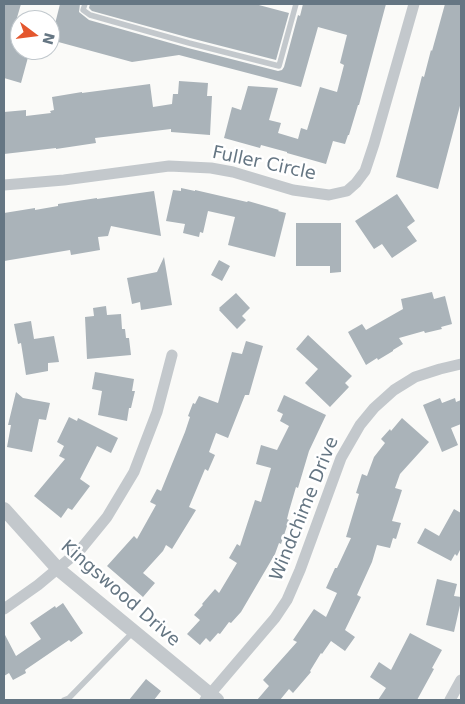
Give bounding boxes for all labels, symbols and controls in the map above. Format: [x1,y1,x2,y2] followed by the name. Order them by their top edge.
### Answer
[10,10,60,60] north arrow
[39,31,58,46] text: N
[210,142,318,186] street label: Fuller Circle
[266,434,344,584] street label: Windchime Drive
[56,536,184,652] street label: Kingswood Drive

